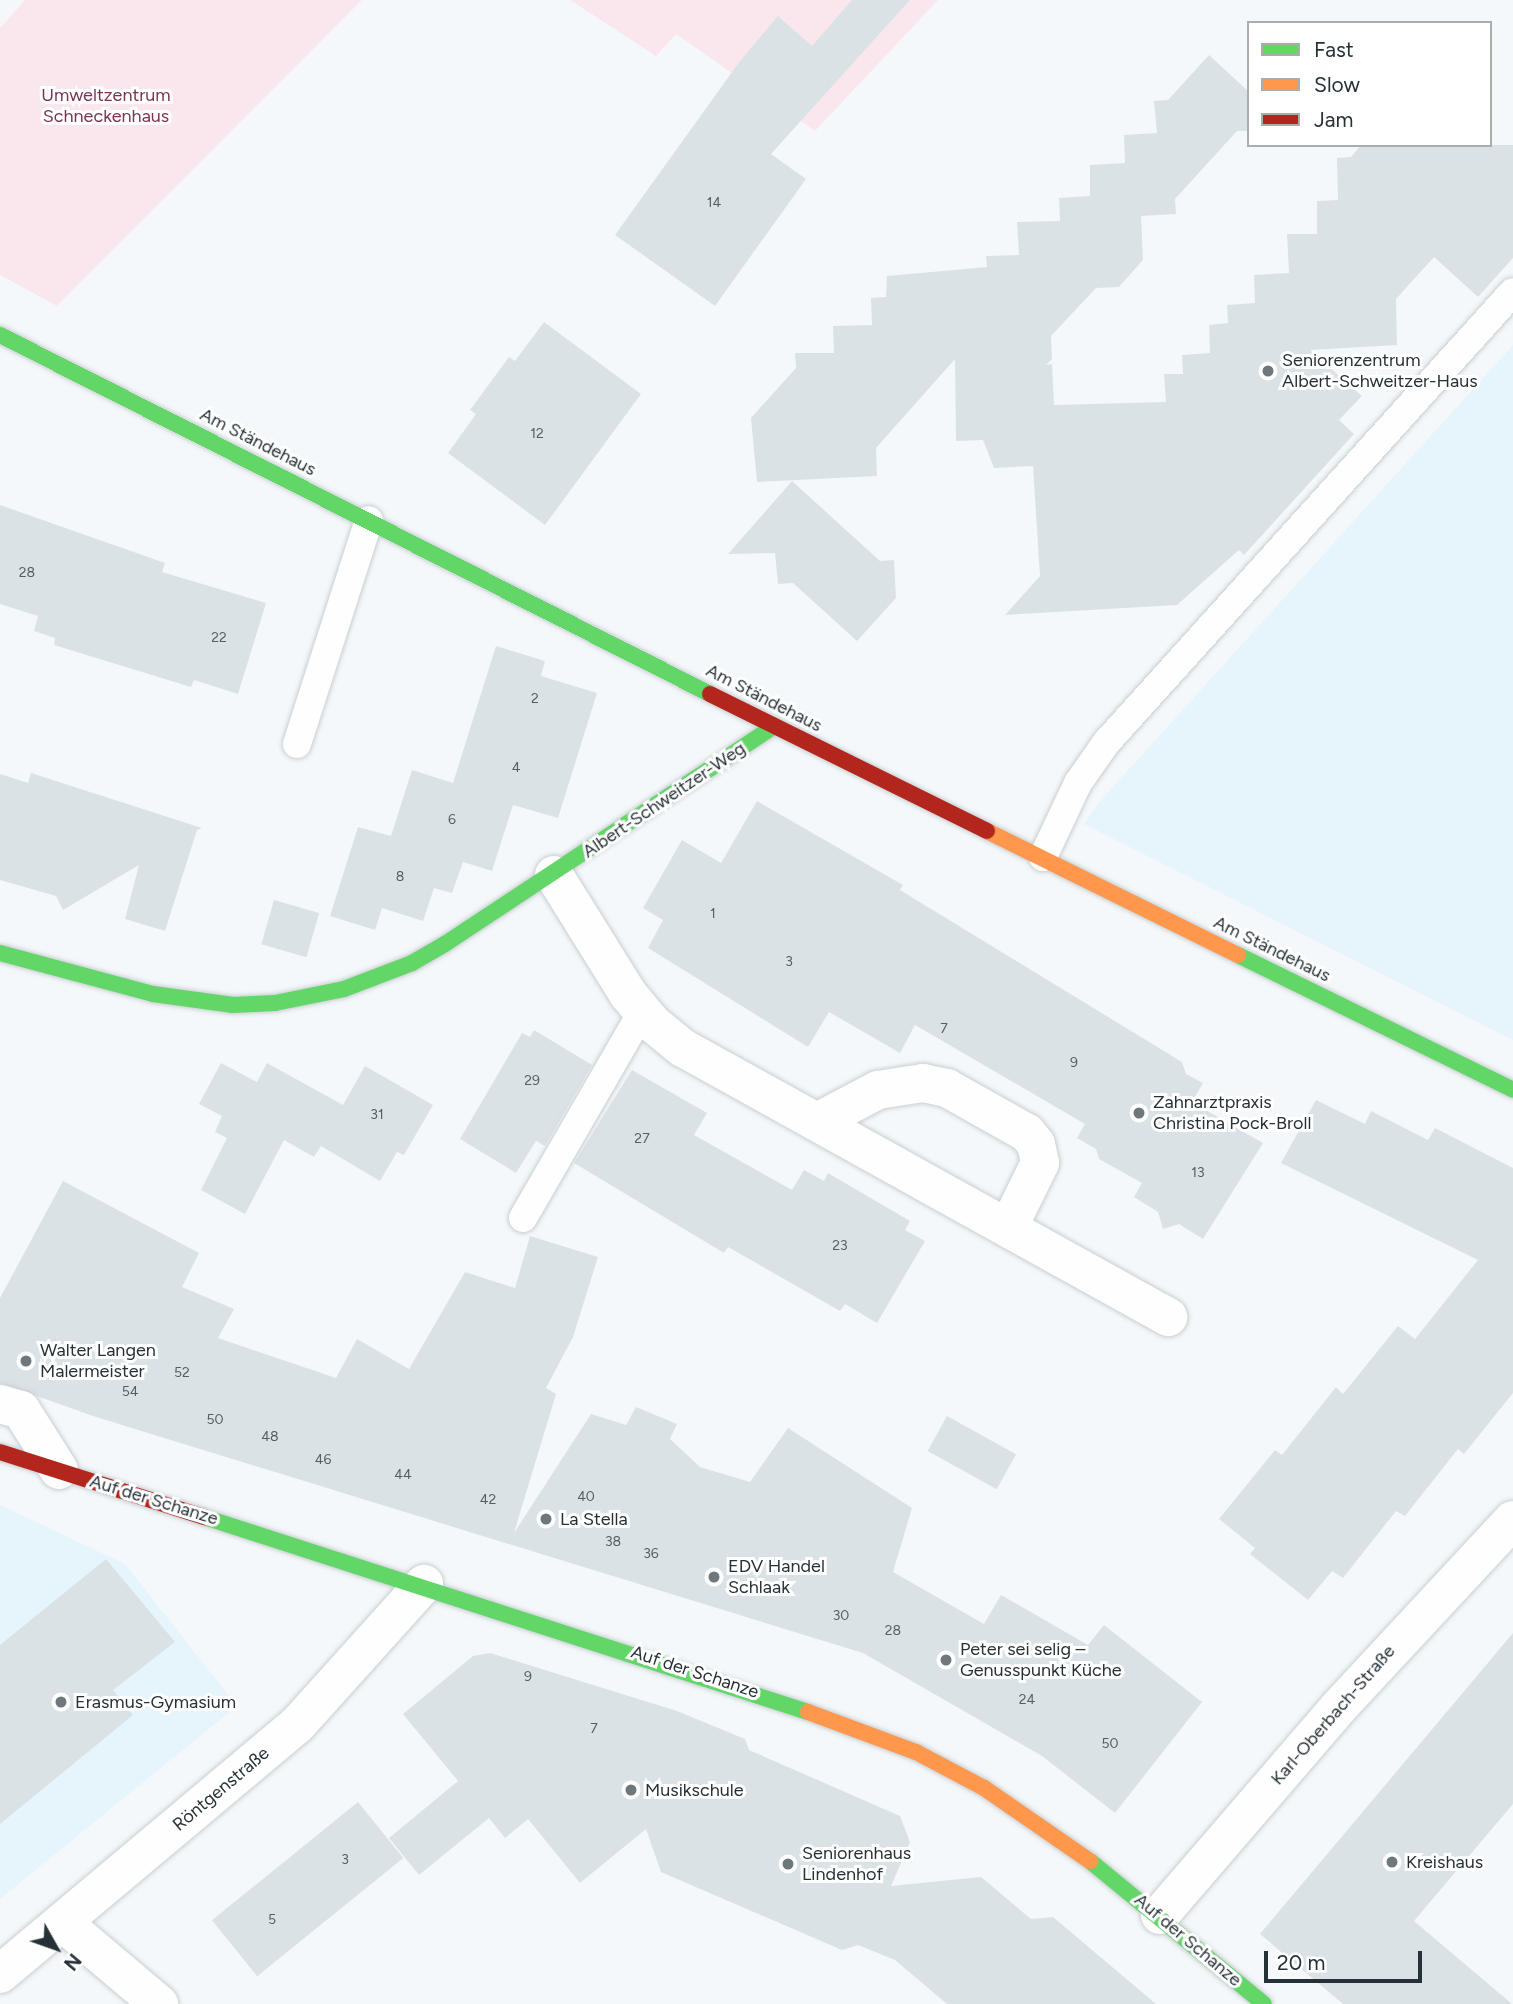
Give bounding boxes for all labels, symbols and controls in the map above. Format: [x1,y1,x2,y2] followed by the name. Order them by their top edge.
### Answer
[1247,21,1492,147] legend
[1314,37,1354,62] text: Fast
[1314,72,1360,97] text: Slow
[41,85,171,128] park label: Umweltzentrum Schneckenhaus
[1314,107,1353,132] text: Jam
[707,195,721,211] house number: 14
[1282,350,1478,392] place label: Seniorenzentrum Albert-Schweitzer-Haus
[1260,363,1276,379] marker: Seniorenzentrum Albert-Schweitzer-Haus
[196,404,320,480] street label: Am Ständehaus
[530,426,544,442] house number: 12
[19,565,35,581] house number: 28
[211,630,227,646] house number: 22
[702,660,826,736] street label: Am Ständehaus
[531,691,539,707] house number: 2
[579,737,749,863] street label: Albert-Schweitzer-Weg
[512,760,520,776] house number: 4
[448,812,456,828] house number: 6
[396,869,404,885] house number: 8
[710,906,716,922] house number: 1
[1210,911,1334,987] street label: Am Ständehaus
[785,954,793,970] house number: 3
[940,1021,948,1037] house number: 7
[1070,1055,1078,1071] house number: 9
[524,1073,540,1089] house number: 29
[1153,1092,1311,1134] place label: Zahnarztpraxis Christina Pock-Broll
[1131,1105,1147,1121] marker: Zahnarztpraxis Christina Pock-Broll
[370,1107,384,1123] house number: 31
[634,1131,650,1147] house number: 27
[1191,1165,1205,1181] house number: 13
[832,1238,848,1254] house number: 23
[40,1340,156,1382] place label: Walter Langen Malermeister
[18,1353,34,1369] marker: Walter Langen Malermeister
[174,1365,190,1381] house number: 52
[122,1384,138,1400] house number: 54
[206,1412,224,1428] house number: 50
[261,1429,279,1445] house number: 48
[315,1452,331,1468] house number: 46
[394,1467,412,1483] house number: 44
[87,1470,221,1530] street label: Auf der Schanze
[577,1489,595,1505] house number: 40
[480,1492,496,1508] house number: 42
[560,1508,628,1530] place label: La Stella
[538,1511,554,1527] marker: La Stella
[605,1534,621,1550] house number: 38
[643,1546,659,1562] house number: 36
[728,1556,825,1598] place label: EDV Handel Schlaak
[706,1569,722,1585] marker: EDV Handel Schlaak
[833,1608,849,1624] house number: 30
[885,1623,901,1639] house number: 28
[960,1639,1122,1682] place label: Peter sei selig – Genusspunkt Küche
[628,1641,762,1703] street label: Auf der Schanze
[1266,1641,1400,1789] street label: Karl-Oberbach-Straße
[938,1652,954,1668] marker: Peter sei selig – Genusspunkt Küche
[524,1669,532,1685] house number: 9
[75,1691,236,1713] place label: Erasmus-Gymasium
[1019,1692,1035,1708] house number: 24
[53,1694,69,1710] marker: Erasmus-Gymasium
[590,1721,598,1737] house number: 7
[1101,1736,1119,1752] house number: 50
[168,1742,274,1836] street label: Röntgenstraße
[645,1779,744,1801] place label: Musikschule
[623,1782,639,1798] marker: Musikschule
[802,1843,911,1885] place label: Seniorenhaus Lindenhof
[1406,1851,1483,1873] place label: Kreishaus
[341,1852,349,1868] house number: 3
[1384,1854,1400,1870] marker: Kreishaus
[780,1856,796,1872] marker: Seniorenhaus Lindenhof
[1130,1889,1246,1991] street label: Auf der Schanze
[268,1912,276,1928] house number: 5
[21,1913,91,1983] north arrow
[1268,1938,1426,1982] scale bar
[59,1949,86,1975] text: N
[1277,1950,1325,1975] text: 20 m

